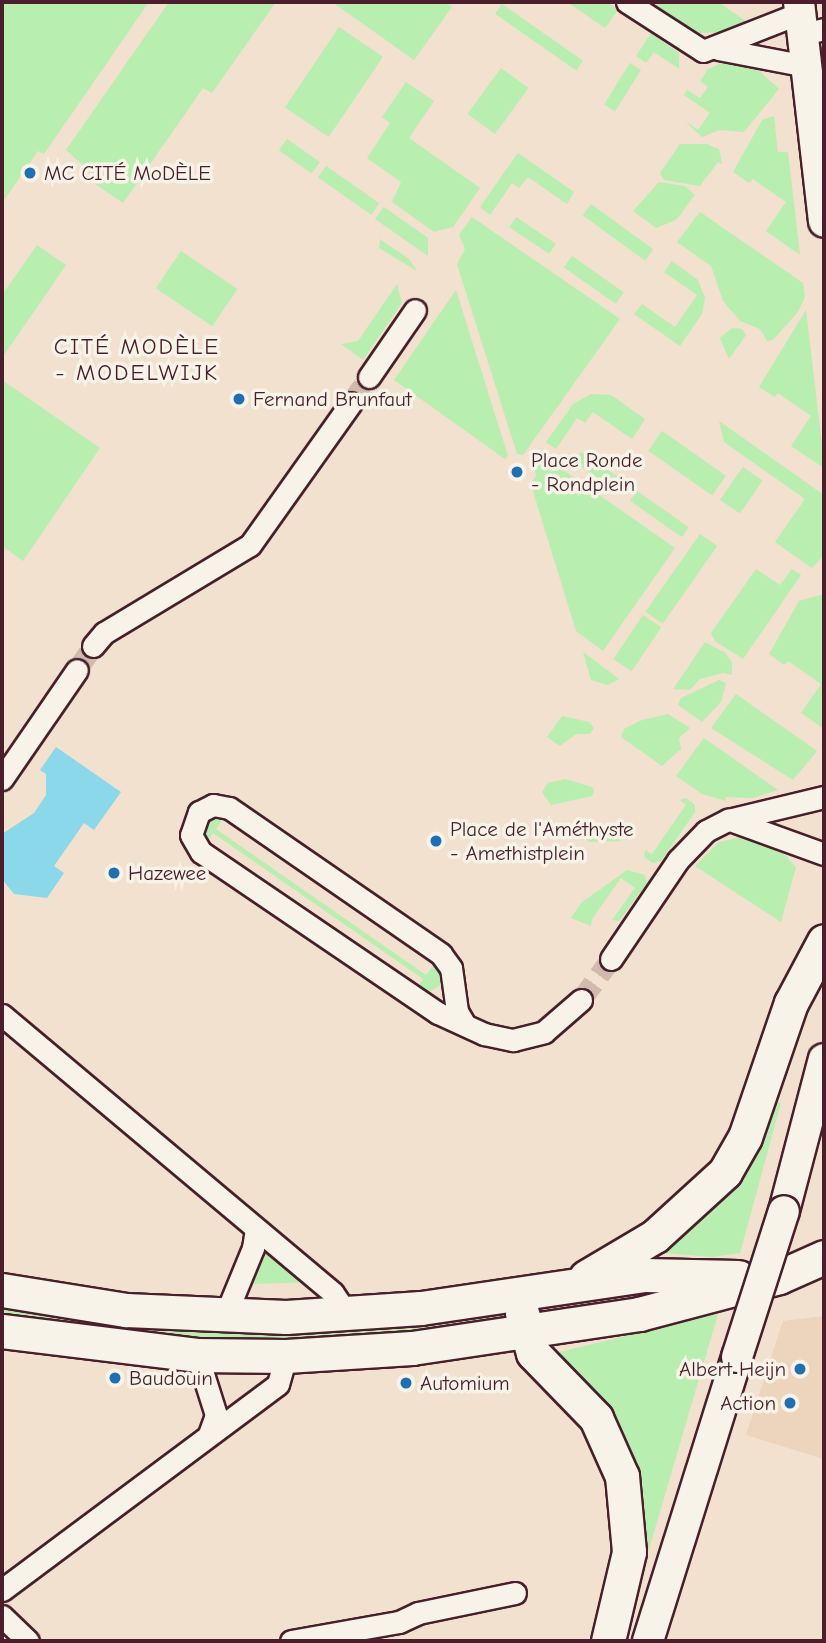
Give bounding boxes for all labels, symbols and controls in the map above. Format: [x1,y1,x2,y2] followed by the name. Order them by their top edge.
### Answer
[44,160,211,186] place label: MC CITÉ MoDÈLE
[22,165,38,181] marker: MC CITÉ MoDÈLE
[55,333,219,387] district label: CITÉ MODÈLE - MODELWIJK
[253,386,412,412] place label: Fernand Brunfaut
[231,391,247,407] marker: Fernand Brunfaut
[531,447,642,497] place label: Place Ronde - Rondplein
[509,464,525,480] marker: Place Ronde - Rondplein
[450,816,634,866] place label: Place de l'Améthyste - Amethistplein
[428,833,444,849] marker: Place de l'Améthyste - Amethistplein
[128,860,206,886] place label: Hazewee
[106,865,122,881] marker: Hazewee
[679,1356,786,1382] place label: Albert Heijn
[792,1361,808,1377] marker: Albert Heijn
[129,1365,213,1391] place label: Baudouin
[107,1370,123,1386] marker: Baudouin
[420,1370,510,1396] place label: Automium
[398,1375,414,1391] marker: Automium
[720,1390,776,1416] place label: Action
[782,1395,798,1411] marker: Action

